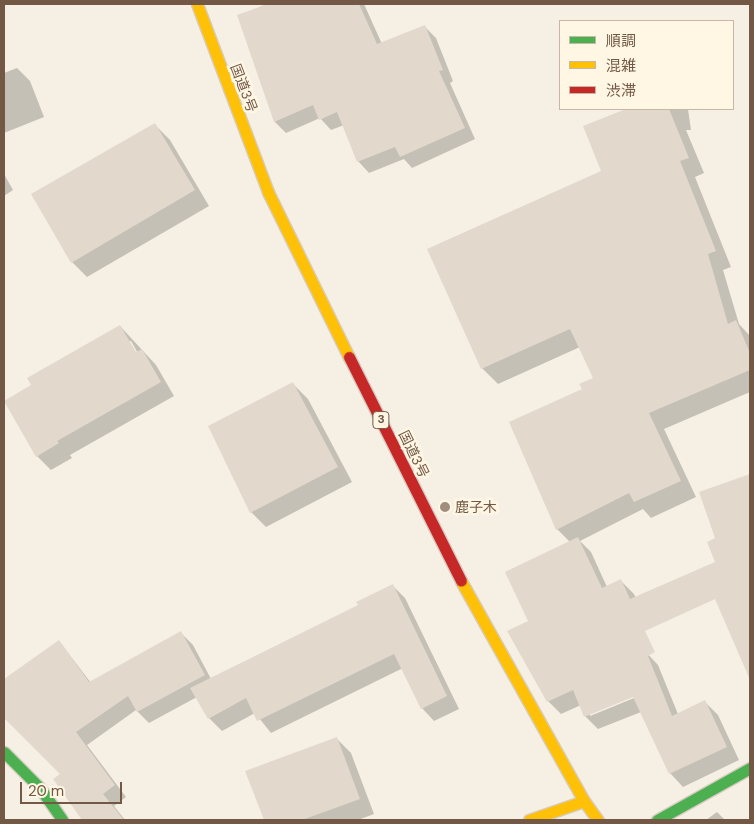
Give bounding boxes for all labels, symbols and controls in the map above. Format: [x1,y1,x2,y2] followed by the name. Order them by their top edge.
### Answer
[559,20,734,110] legend
[606,31,636,51] text: 順調
[606,56,636,76] text: 混雑
[227,62,261,114] street label: 国道3号
[606,81,636,101] text: 渋滞
[372,410,390,430] road number: 3
[395,428,433,480] street label: 国道3号
[455,499,497,515] place label: 鹿子木
[439,501,451,513] marker: 鹿子木
[22,772,125,804] scale bar
[28,781,64,801] text: 20 m

